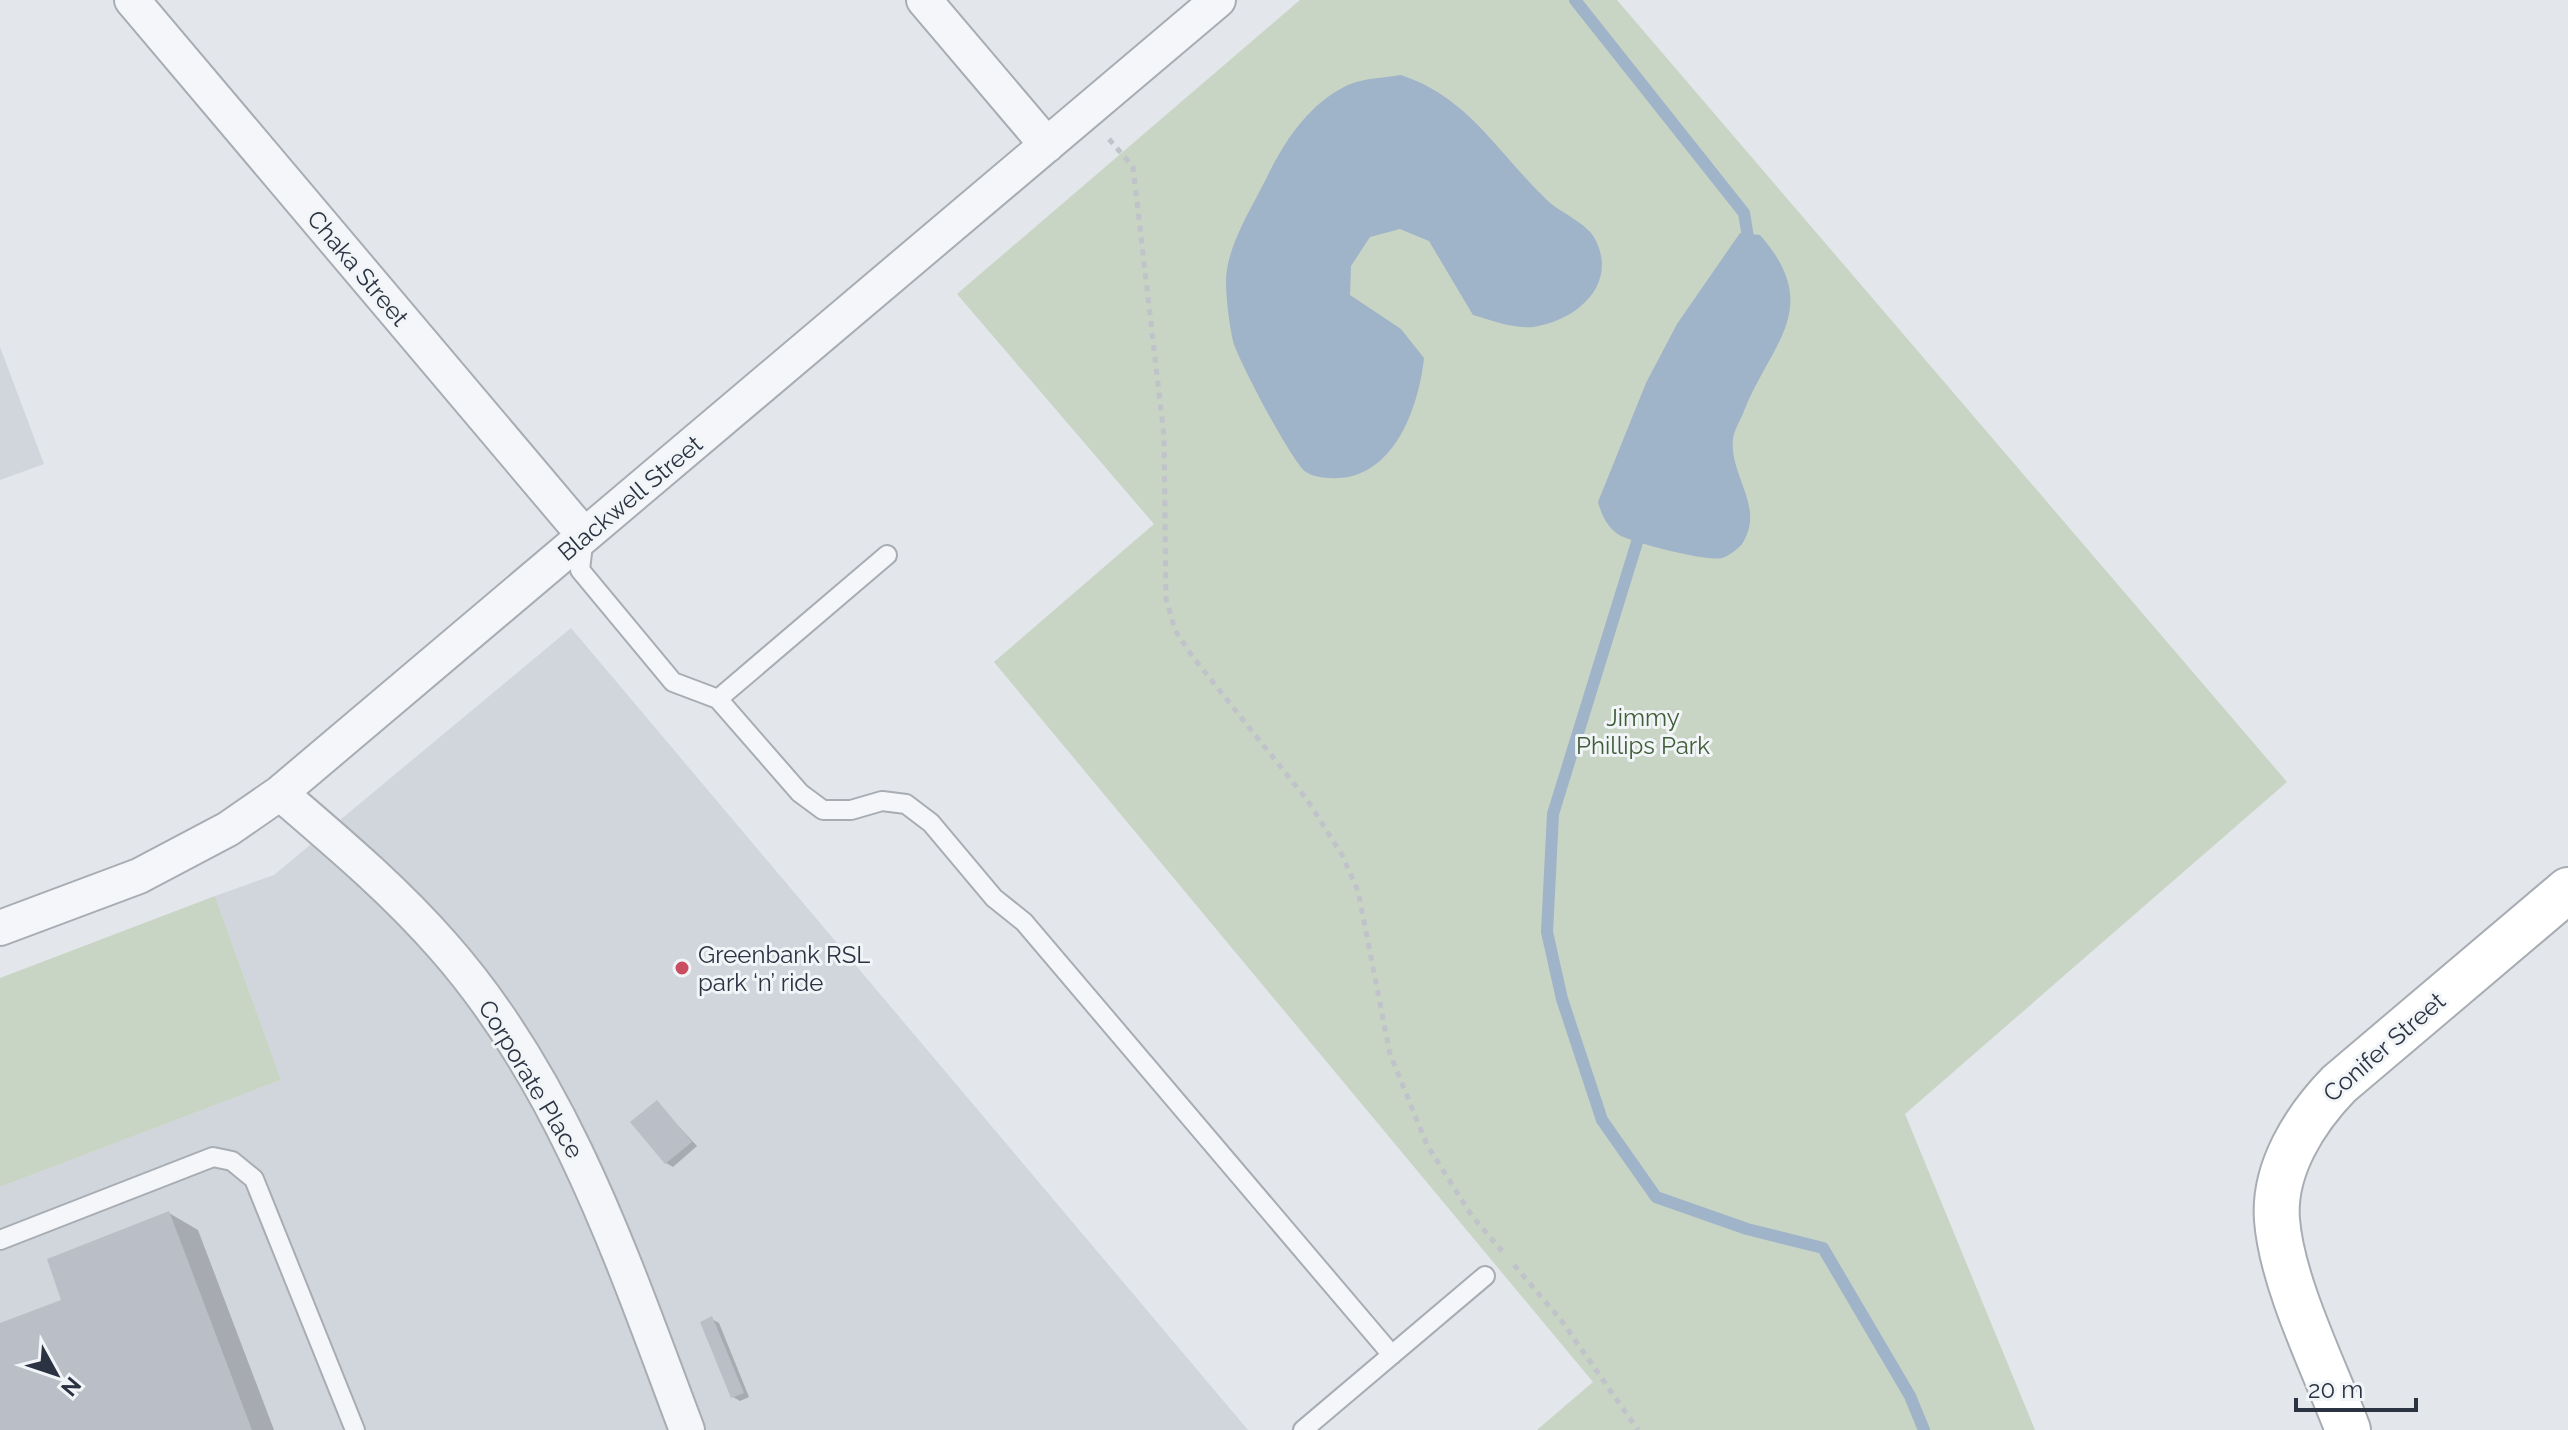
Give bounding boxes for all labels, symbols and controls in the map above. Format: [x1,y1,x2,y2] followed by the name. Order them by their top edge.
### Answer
[301,204,415,332] street label: Chaka Street
[552,429,708,567] street label: Blackwell Street
[1576,703,1710,760] park label: Jimmy Phillips Park
[698,940,870,997] place label: Greenbank RSL park ‘n’ ride
[673,959,691,977] marker: Greenbank RSL park ‘n’ ride
[2317,986,2451,1108] street label: Conifer Street
[472,995,590,1163] street label: Corporate Place
[16,1334,96,1414] north arrow
[2296,1362,2416,1412] scale bar
[56,1372,87,1402] text: N
[2308,1375,2363,1404] text: 20 m

